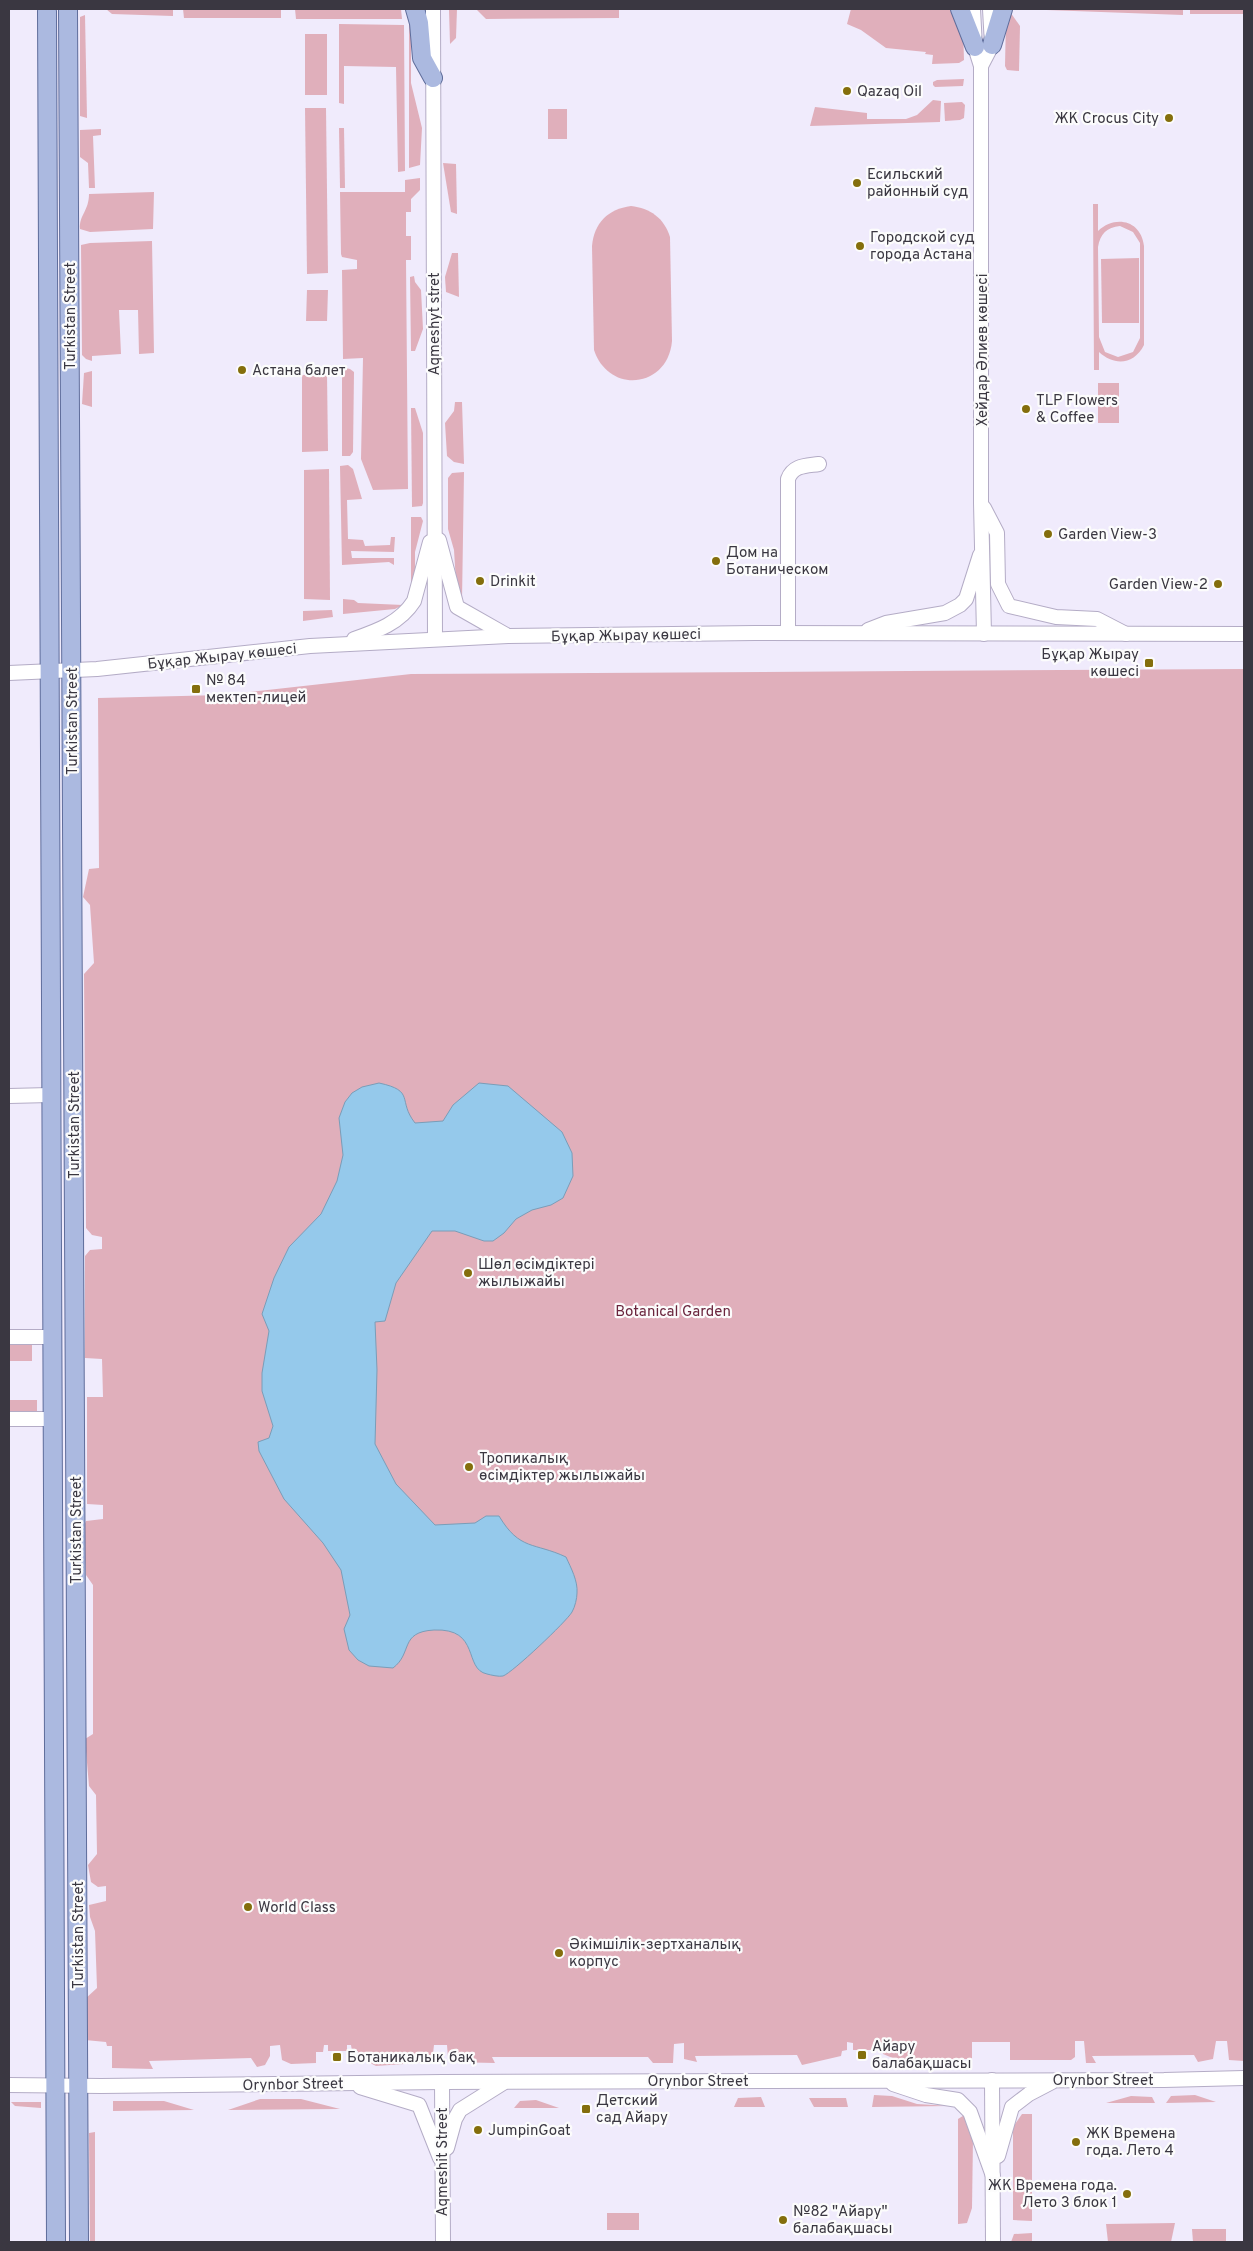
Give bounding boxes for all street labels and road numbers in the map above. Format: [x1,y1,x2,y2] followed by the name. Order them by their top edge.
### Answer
[62,262,81,370] street label: Turkistan Street
[426,272,445,376] street label: Aqmeshyt stret
[974,273,993,427] street label: Хейдар Әлиев көшесі
[551,626,701,647] street label: Бұқар Жырау көшесі
[147,640,298,675] street label: Бұқар Жырау көшесі
[64,667,83,775] street label: Turkistan Street
[66,1071,85,1179] street label: Turkistan Street
[68,1476,87,1584] street label: Turkistan Street
[70,1881,89,1989] street label: Turkistan Street
[1052,2072,1154,2091] street label: Orynbor Street
[647,2073,749,2092] street label: Orynbor Street
[242,2075,344,2096] street label: Orynbor Street
[434,2107,453,2217] street label: Aqmeshit Street

